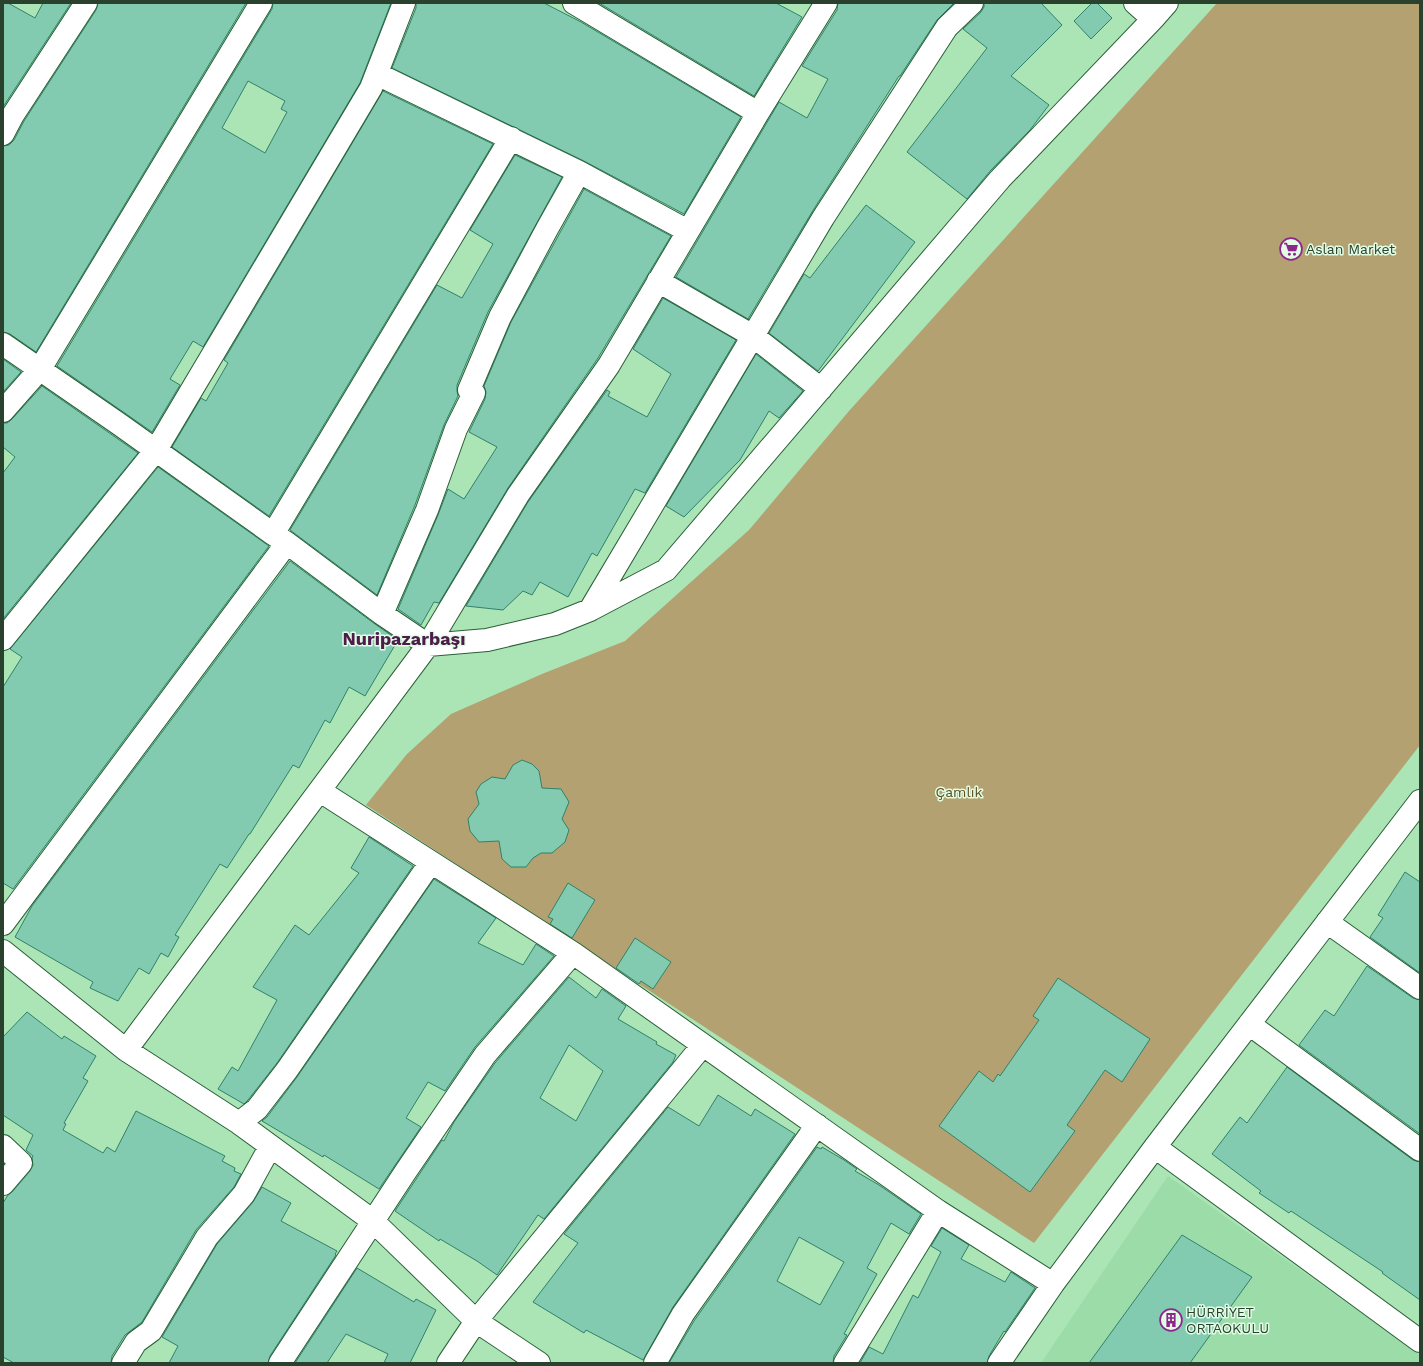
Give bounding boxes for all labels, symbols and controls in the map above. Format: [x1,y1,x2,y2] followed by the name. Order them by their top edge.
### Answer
[1278,236,1304,262] supermarket icon: Aslan Market
[1306,241,1395,257] place label: Aslan Market
[343,628,465,649] district label: Nuripazarbaşı
[936,784,982,800] park label: Çamlık
[1186,1304,1269,1336] place label: HÜRRİYET ORTAOKULU
[1158,1307,1184,1333] building icon: HÜRRİYET ORTAOKULU

